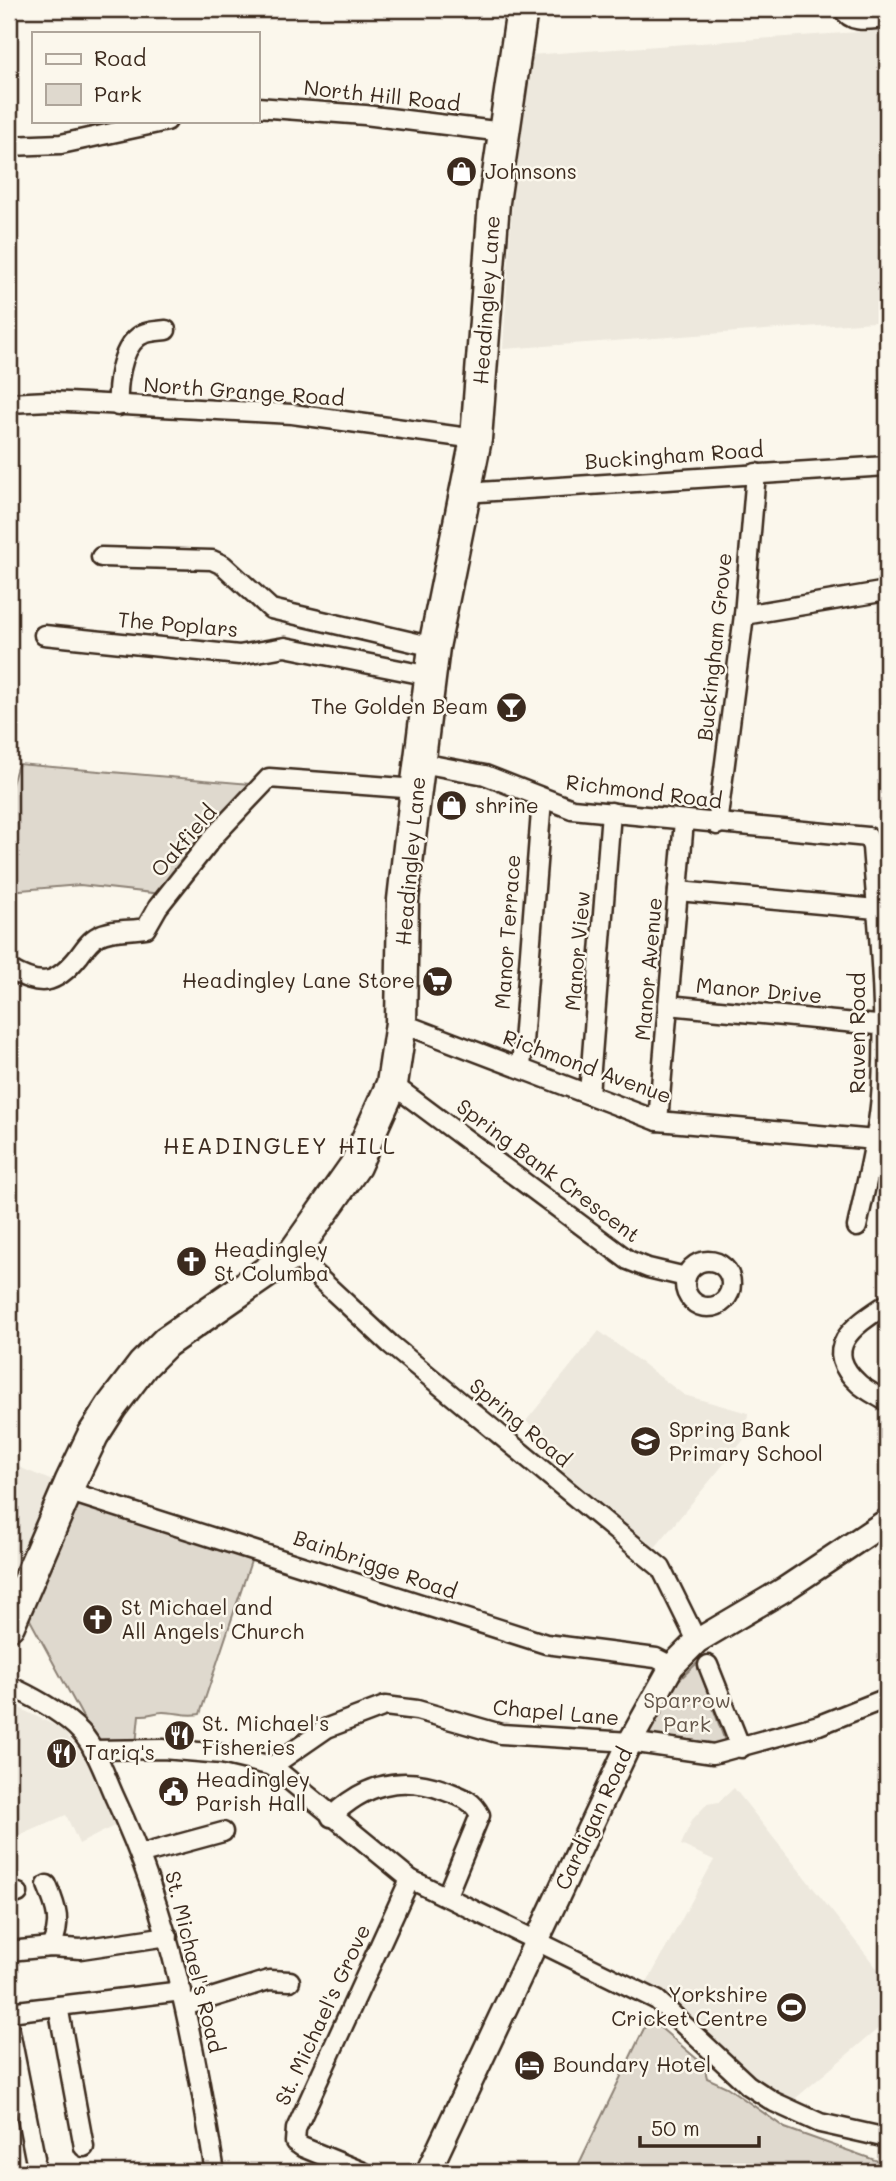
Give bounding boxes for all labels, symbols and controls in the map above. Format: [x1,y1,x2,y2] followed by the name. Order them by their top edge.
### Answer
[32,32,259,122] legend
[94,44,146,71] text: Road
[303,73,462,116] street label: North Hill Road
[94,80,142,107] text: Park
[445,155,479,189] shop icon: Johnsons
[485,157,577,184] place label: Johnsons
[466,214,505,385] street label: Headingley Lane
[143,370,345,411] street label: North Grange Road
[584,435,764,474] street label: Buckingham Road
[690,551,737,742] street label: Buckingham Grove
[117,605,239,642] street label: The Poplars
[494,690,528,724] bar icon: The Golden Beam
[311,692,488,719] place label: The Golden Beam
[564,768,724,813] street label: Richmond Road
[389,775,430,946] street label: Headingley Lane
[435,789,469,823] shop icon: shrine
[475,791,539,818] place label: shrine
[144,798,222,882] street label: Oakfield
[488,853,525,1010] street label: Manor Terrace
[558,890,595,1012] street label: Manor View
[628,896,667,1042] street label: Manor Avenue
[421,964,455,998] supermarket icon: Headingley Lane Store
[182,966,415,993] place label: Headingley Lane Store
[695,971,823,1008] street label: Manor Drive
[843,972,870,1094] street label: Raven Road
[499,1023,676,1109] street label: Richmond Avenue
[452,1092,646,1248] street label: Spring Bank Crescent
[163,1130,397,1160] district label: HEADINGLEY HILL
[214,1235,329,1286] place label: Headingley St Columba
[174,1245,208,1279] church icon: Headingley St Columba
[465,1371,577,1472] street label: Spring Road
[669,1415,823,1466] place label: Spring Bank Primary School
[629,1425,663,1459] school or university icon: Spring Bank Primary School
[290,1523,461,1604] street label: Bainbrigge Road
[121,1593,304,1644] place label: St Michael and All Angels' Church
[81,1603,115,1637] church icon: St Michael and All Angels' Church
[643,1686,731,1737] park label: Sparrow Park
[492,1693,620,1730] street label: Chapel Lane
[202,1709,330,1760] place label: St. Michael's Fisheries
[162,1719,196,1753] restaurant icon: St. Michael's Fisheries
[45,1736,79,1770] restaurant icon: Tariq's
[85,1738,155,1765] place label: Tariq's
[548,1743,637,1894] street label: Cardigan Road
[196,1765,310,1816] place label: Headingley Parish Hall
[156,1775,190,1809] public building icon: Headingley Parish Hall
[160,1868,231,2055] street label: St. Michael's Road
[268,1919,375,2109] street label: St. Michael's Grove
[611,1980,768,2031] place label: Yorkshire Cricket Centre
[774,1990,808,2024] sports icon: Yorkshire Cricket Centre
[513,2048,547,2082] hotel icon: Boundary Hotel
[553,2050,711,2077] place label: Boundary Hotel
[640,2104,760,2148] scale bar
[651,2114,700,2141] text: 50 m

